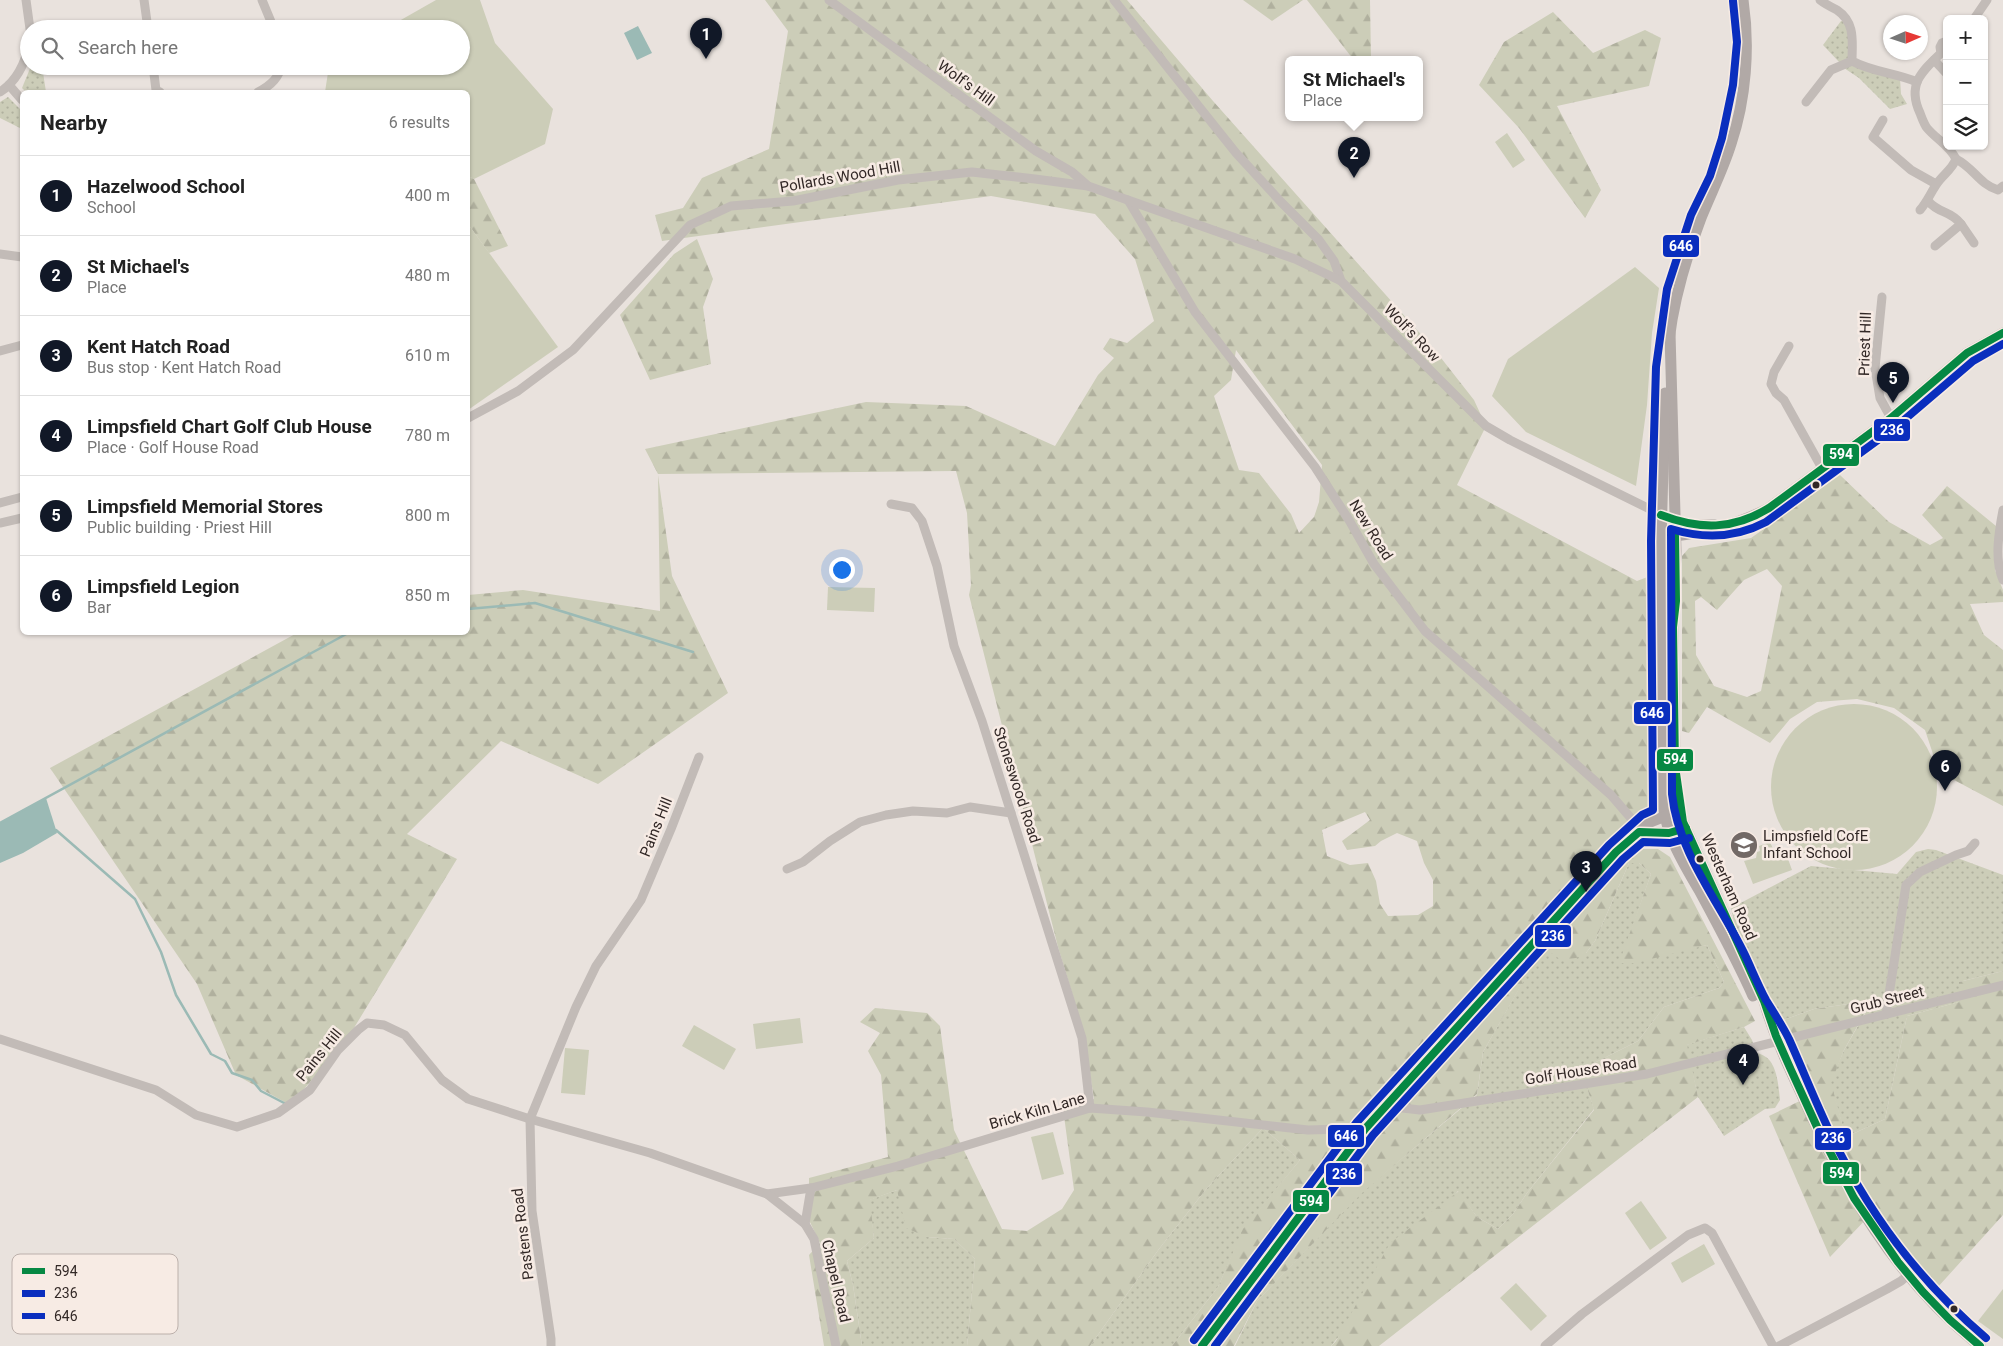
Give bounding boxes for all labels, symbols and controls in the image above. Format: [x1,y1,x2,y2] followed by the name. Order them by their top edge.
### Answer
[1883,15,1928,60] north arrow
[1943,15,1988,150] map controls
[1943,15,1988,60] button: +
[690,18,722,59] pin: 1
[20,20,470,75] search box
[38,34,66,62] icon: search
[78,36,178,59] text: Search here
[934,56,998,110] street label: Wolf's Hill
[1285,56,1423,121] popup
[1943,60,1988,105] button: −
[1303,68,1405,91] text: St Michael's
[1303,91,1342,110] text: Place
[1943,105,1988,150] button: layers
[40,111,107,135] text: Nearby
[389,113,450,132] text: 6 results
[1338,137,1370,178] pin: 2
[778,158,902,196] street label: Pollards Wood Hill
[87,175,245,198] text: Hazelwood School
[51,186,61,205] text: 1
[405,186,450,205] text: 400 m
[87,198,136,217] text: School
[1662,234,1700,258] line badge: 646
[1669,238,1693,254] text: 646
[87,255,190,278] text: St Michael's
[51,266,61,285] text: 2
[405,266,450,285] text: 480 m
[87,278,127,297] text: Place
[1380,300,1444,366] street label: Wolf's Row
[1855,312,1875,376] street label: Priest Hill
[87,335,230,358] text: Kent Hatch Road
[51,346,61,365] text: 3
[405,346,450,365] text: 610 m
[87,358,281,377] text: Bus stop · Kent Hatch Road
[1877,362,1909,403] pin: 5
[87,415,372,438] text: Limpsfield Chart Golf Club House
[1873,418,1911,442] line badge: 236
[1880,422,1904,438] text: 236
[51,426,61,445] text: 4
[405,426,450,445] text: 780 m
[87,438,259,457] text: Place · Golf House Road
[1822,443,1860,467] line badge: 594
[1829,446,1853,462] text: 594
[1811,480,1821,490] unlabelled marker
[87,495,323,518] text: Limpsfield Memorial Stores
[1345,496,1397,564] street label: New Road
[51,506,61,525] text: 5
[405,506,450,525] text: 800 m
[87,518,272,537] text: Public building · Priest Hill
[829,557,855,583] your location
[87,575,239,598] text: Limpsfield Legion
[51,586,61,605] text: 6
[405,586,450,605] text: 850 m
[87,598,111,617] text: Bar
[1633,701,1671,725] line badge: 646
[1640,705,1664,721] text: 646
[990,725,1044,845] street label: Stoneswood Road
[1656,748,1694,772] line badge: 594
[1929,750,1961,791] pin: 6
[1663,751,1687,767] text: 594
[636,795,676,859] street label: Pains Hill
[1763,827,1869,862] place label: Limpsfield CofE Infant School
[1729,830,1759,860] school or university icon: Limpsfield CofE Infant School
[1698,831,1760,943] street label: Westerham Road
[1570,851,1602,892] pin: 3
[1695,854,1705,864] unlabelled marker
[1534,924,1572,948] line badge: 236
[1541,928,1565,944] text: 236
[1848,982,1926,1018] street label: Grub Street
[292,1025,346,1085] street label: Pains Hill
[1727,1044,1759,1085] pin: 4
[1524,1053,1638,1089] street label: Golf House Road
[987,1089,1087,1133] street label: Brick Kiln Lane
[1327,1124,1365,1148] line badge: 646
[1814,1127,1852,1151] line badge: 236
[1334,1128,1358,1144] text: 646
[1821,1130,1845,1146] text: 236
[1822,1161,1860,1185] line badge: 594
[1325,1162,1363,1186] line badge: 236
[1829,1165,1853,1181] text: 594
[1332,1166,1356,1182] text: 236
[508,1187,538,1281] street label: Pastens Road
[1292,1189,1330,1213] line badge: 594
[1299,1193,1323,1209] text: 594
[818,1238,854,1324] street label: Chapel Road
[12,1254,178,1334] legend
[54,1263,78,1279] text: 594
[54,1285,78,1301] text: 236
[1949,1304,1959,1314] unlabelled marker
[54,1308,78,1324] text: 646

